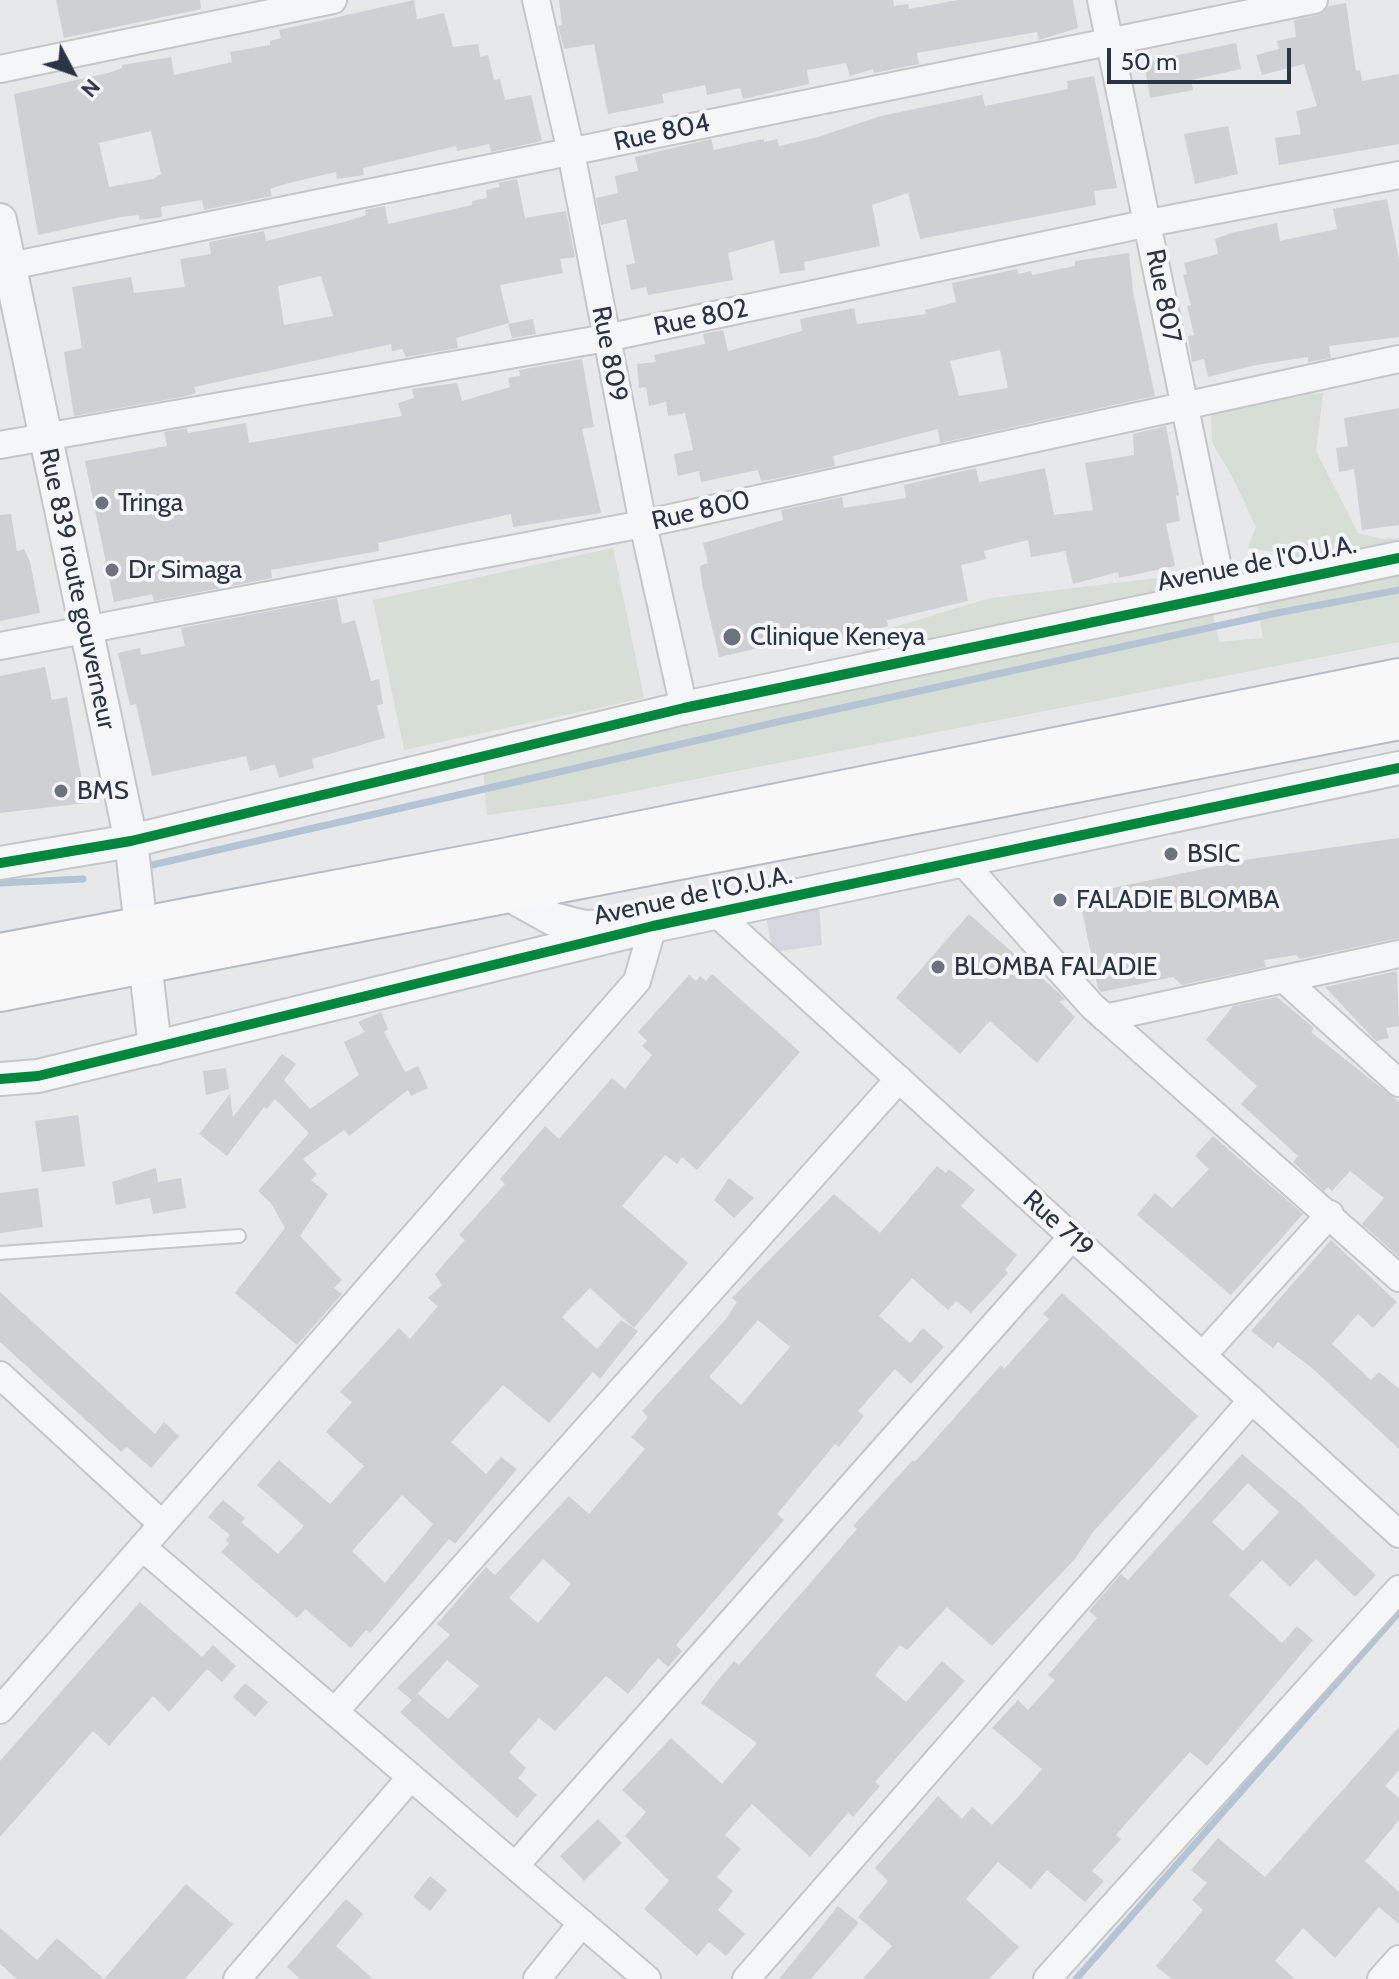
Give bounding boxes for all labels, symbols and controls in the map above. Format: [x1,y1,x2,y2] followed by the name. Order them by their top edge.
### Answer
[32,32,112,112] north arrow
[1111,32,1295,82] scale bar
[1121,47,1177,76] text: 50 m
[75,73,106,103] text: N
[611,108,713,158] street label: Rue 804
[1139,246,1187,346] street label: Rue 807
[651,293,751,343] street label: Rue 802
[584,304,634,404] street label: Rue 809
[32,445,122,733] street label: Rue 839 route gouverneur
[649,485,753,537] street label: Rue 800
[118,487,183,519] place label: Tringa
[93,494,111,512] marker: Tringa
[1155,529,1359,599] street label: Avenue de l'O.U.A.
[128,554,242,586] place label: Dr Simaga
[103,561,121,579] marker: Dr Simaga
[750,621,925,653] place label: Clinique Keneya
[721,626,743,648] marker: Clinique Keneya
[77,775,129,807] place label: BMS
[52,782,70,800] marker: BMS
[1187,838,1240,870] place label: BSIC
[1162,845,1180,863] marker: BSIC
[591,860,795,932] street label: Avenue de l'O.U.A.
[1076,884,1279,916] place label: FALADIE BLOMBA
[1051,891,1069,909] marker: FALADIE BLOMBA
[954,951,1157,983] place label: BLOMBA FALADIE
[929,958,947,976] marker: BLOMBA FALADIE
[1016,1184,1100,1264] street label: Rue 719

